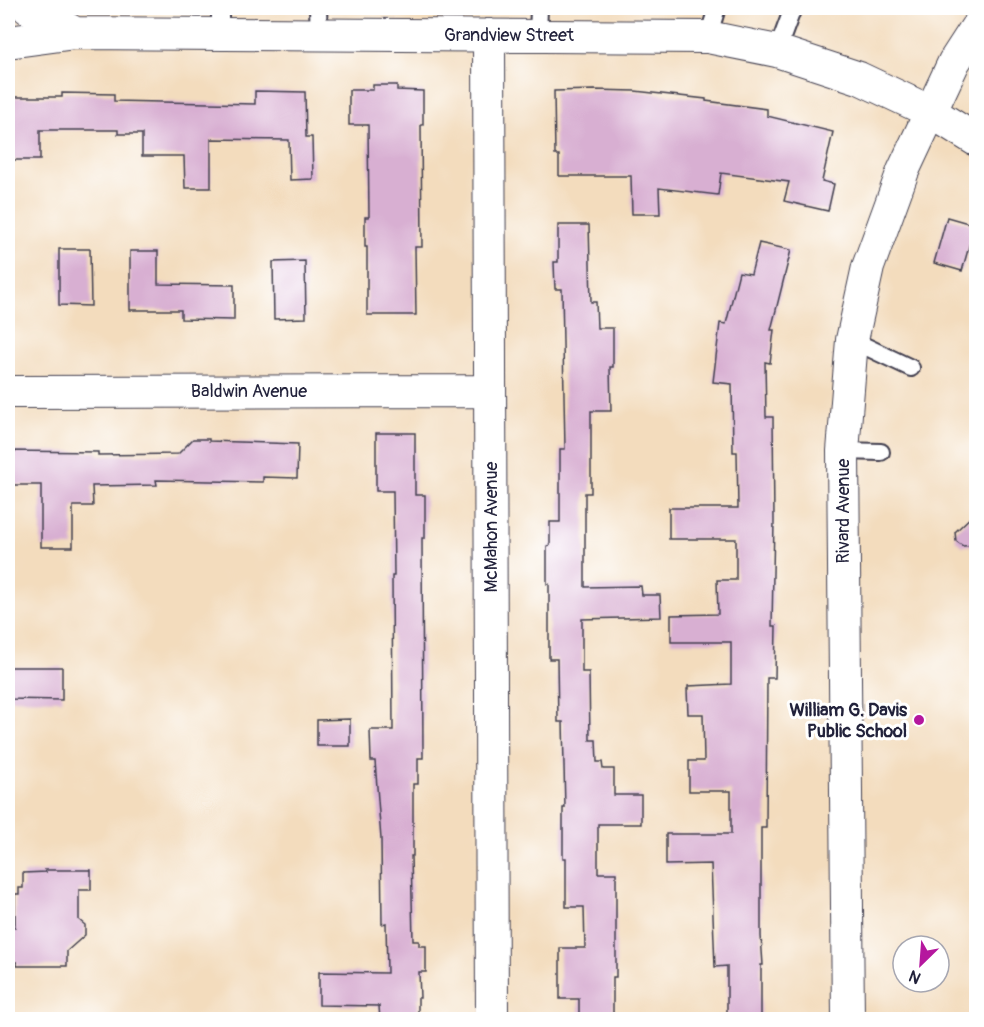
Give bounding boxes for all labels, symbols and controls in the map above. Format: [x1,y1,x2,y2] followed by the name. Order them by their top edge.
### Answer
[444,24,575,47] street label: Grandview Street
[191,380,307,403] street label: Baldwin Avenue
[832,458,855,563] street label: Rivard Avenue
[480,461,503,592] street label: McMahon Avenue
[790,699,908,743] place label: William G. Davis Public School
[912,713,926,727] marker: William G. Davis Public School
[891,934,951,994] north arrow
[906,965,924,988] text: N

